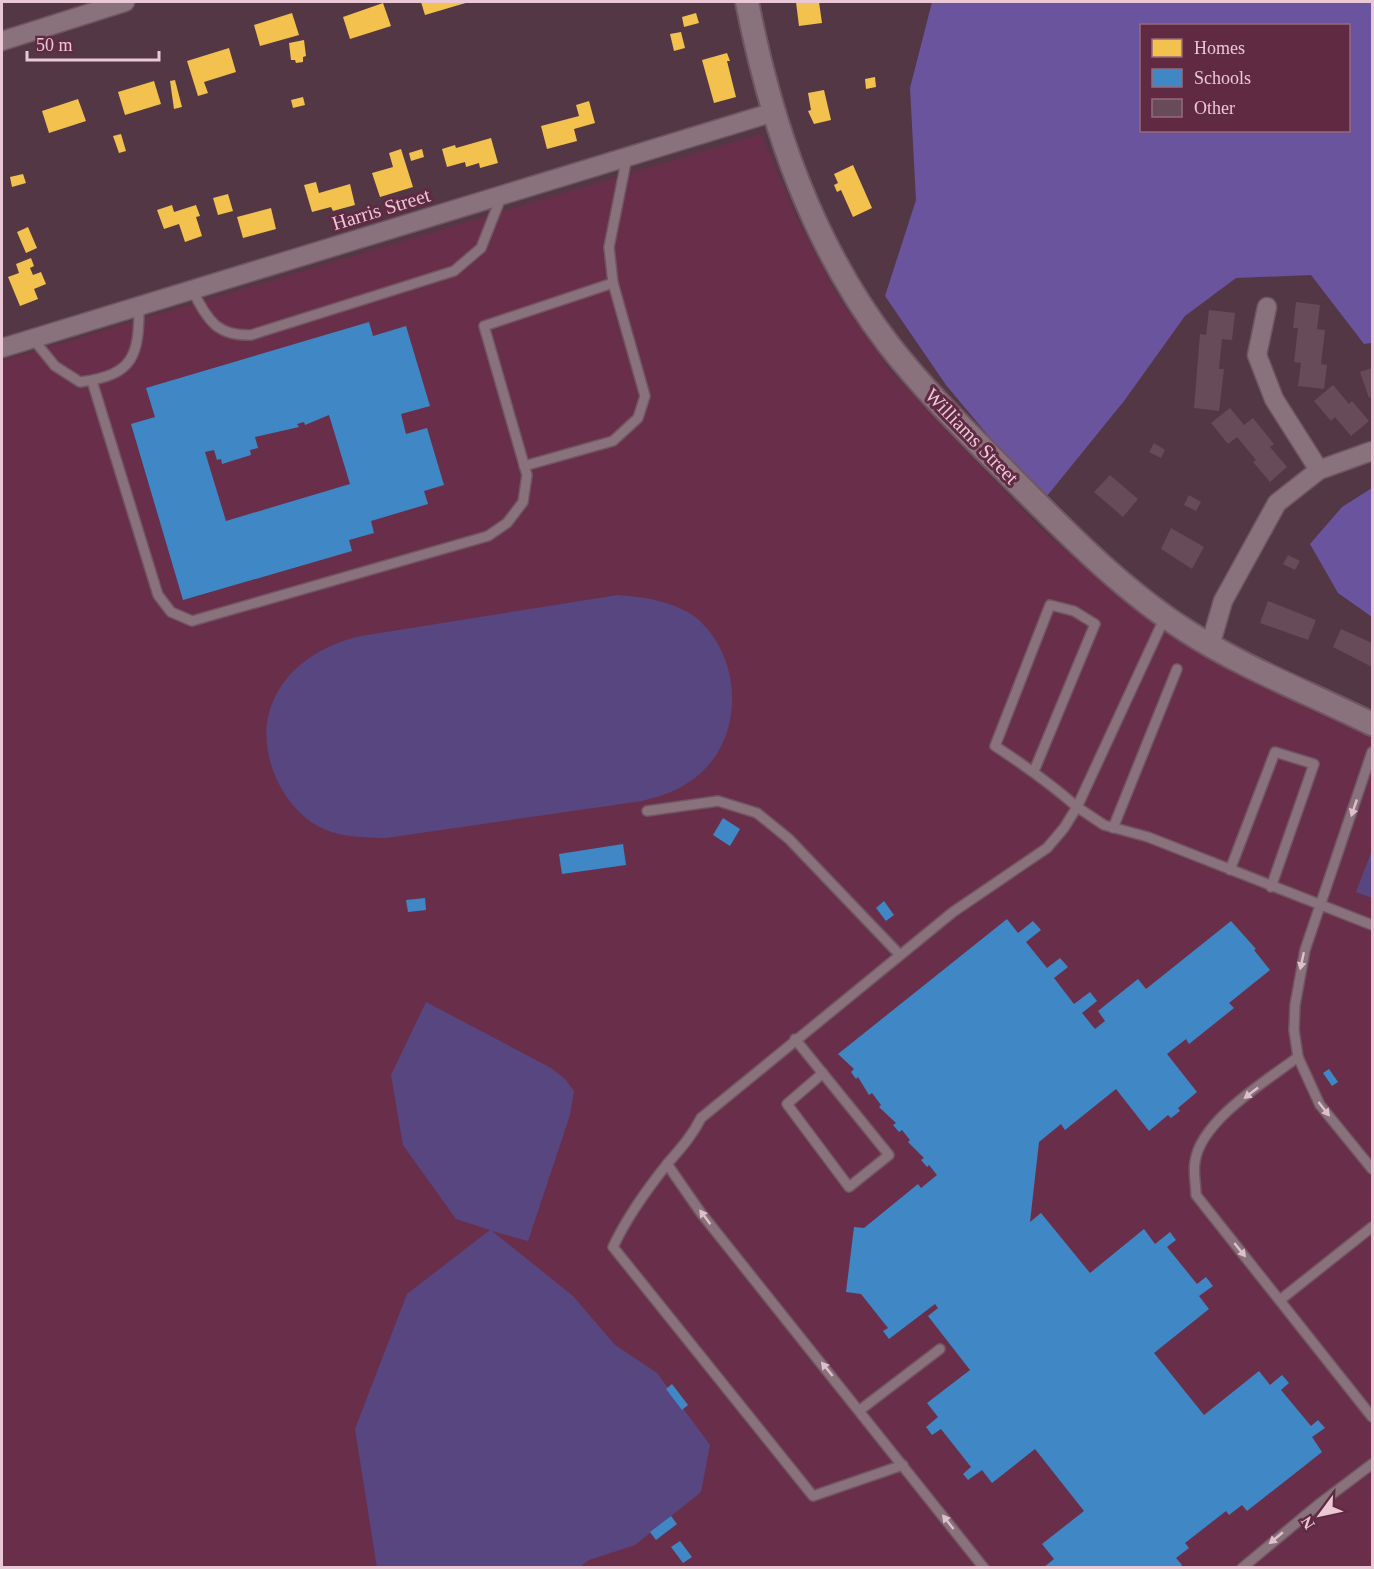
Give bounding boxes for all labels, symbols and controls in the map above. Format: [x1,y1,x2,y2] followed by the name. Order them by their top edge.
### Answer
[27,24,159,62] scale bar
[1140,24,1350,132] legend
[36,35,73,55] text: 50 m
[1194,38,1245,58] text: Homes
[1194,68,1251,88] text: Schools
[1194,98,1235,118] text: Other
[329,183,433,234] street label: Harris Street
[921,384,1023,489] street label: Williams Street
[1348,799,1358,817] one-way arrow
[1297,951,1306,970] one-way arrow
[1244,1087,1260,1099] one-way arrow
[1318,1101,1331,1117] one-way arrow
[699,1209,711,1225] one-way arrow
[1233,1242,1246,1258] one-way arrow
[821,1361,833,1376] one-way arrow
[1290,1485,1350,1545] north arrow
[1297,1513,1318,1532] text: N
[942,1514,954,1529] one-way arrow
[1268,1532,1284,1545] one-way arrow

